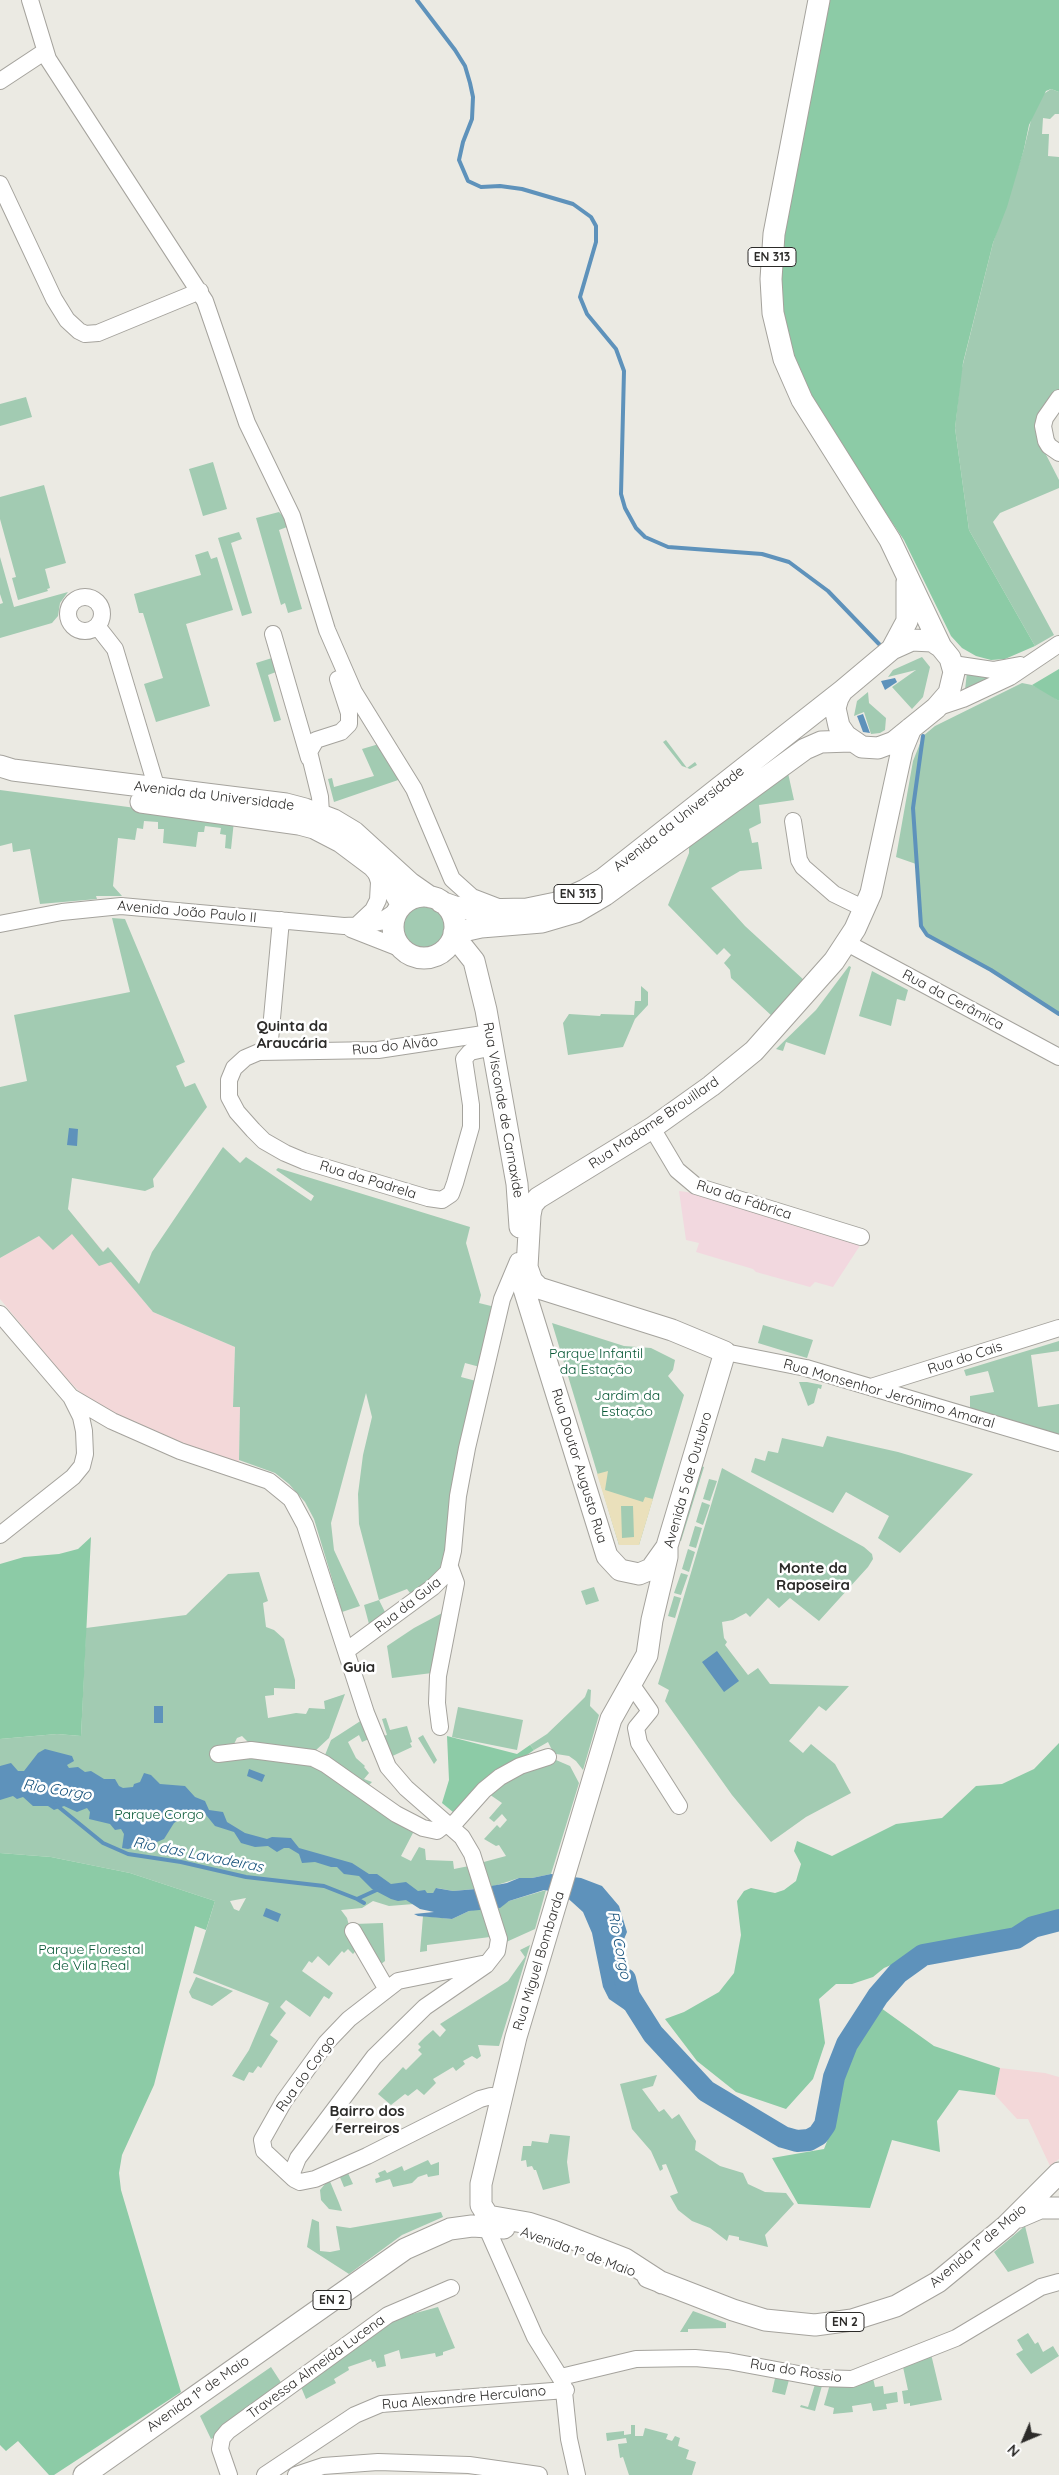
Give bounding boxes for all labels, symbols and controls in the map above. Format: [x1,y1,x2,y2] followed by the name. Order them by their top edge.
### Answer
[748,248,796,266] road number: EN 313
[610,763,748,875] street label: Avenida da Universidade
[133,778,295,814] street label: Avenida da Universidade
[554,884,602,904] road number: EN 313
[117,898,257,926] street label: Avenida João Paulo II
[899,966,1007,1034] street label: Rua da Cerâmica
[256,1017,328,1052] district label: Quinta da Araucária
[479,1021,527,1199] street label: Rua Visconde de Carnaxide
[351,1033,439,1059] street label: Rua do Alvão
[586,1073,722,1173] street label: Rua Madame Brouillard
[318,1157,418,1203] street label: Rua da Padrela
[694,1177,794,1223] street label: Rua da Fábrica
[926,1338,1004,1378] street label: Rua do Cais
[549,1346,643,1378] park label: Parque Infantil da Estação
[781,1356,997,1432] street label: Rua Monsenhor Jerónimo Amaral
[547,1387,611,1545] street label: Rua Doutor Augusto Rua
[594,1388,660,1420] park label: Jardim da Estação
[661,1410,715,1550] street label: Avenida 5 de Outubro
[776,1559,850,1594] district label: Monte da Raposeira
[372,1574,444,1636] street label: Rua da Guia
[343,1658,375,1676] district label: Guia
[22,1776,92,1804] water label: Rio Corgo
[114,1807,204,1823] park label: Parque Corgo
[131,1834,265,1876] water label: Rio das Lavadeiras
[510,1889,568,2033] street label: Rua Miguel Bombarda
[604,1909,634,1981] water label: Rio Corgo
[38,1942,144,1974] park label: Parque Florestal de Vila Real
[273,2033,339,2115] street label: Rua do Corgo
[329,2102,405,2137] district label: Bairro dos Ferreiros
[926,2201,1030,2291] street label: Avenida 1º de Maio
[518,2223,638,2281] street label: Avenida 1º de Maio
[313,2290,351,2310] road number: EN 2
[244,2311,388,2423] street label: Travessa Almeida Lucena
[826,2312,864,2332] road number: EN 2
[143,2352,253,2436] street label: Avenida 1º de Maio
[749,2355,843,2387] street label: Rua do Rossio
[381,2382,547,2414] street label: Rua Alexandre Herculano
[999,2415,1049,2465] north arrow
[1003,2441,1023,2461] text: N

